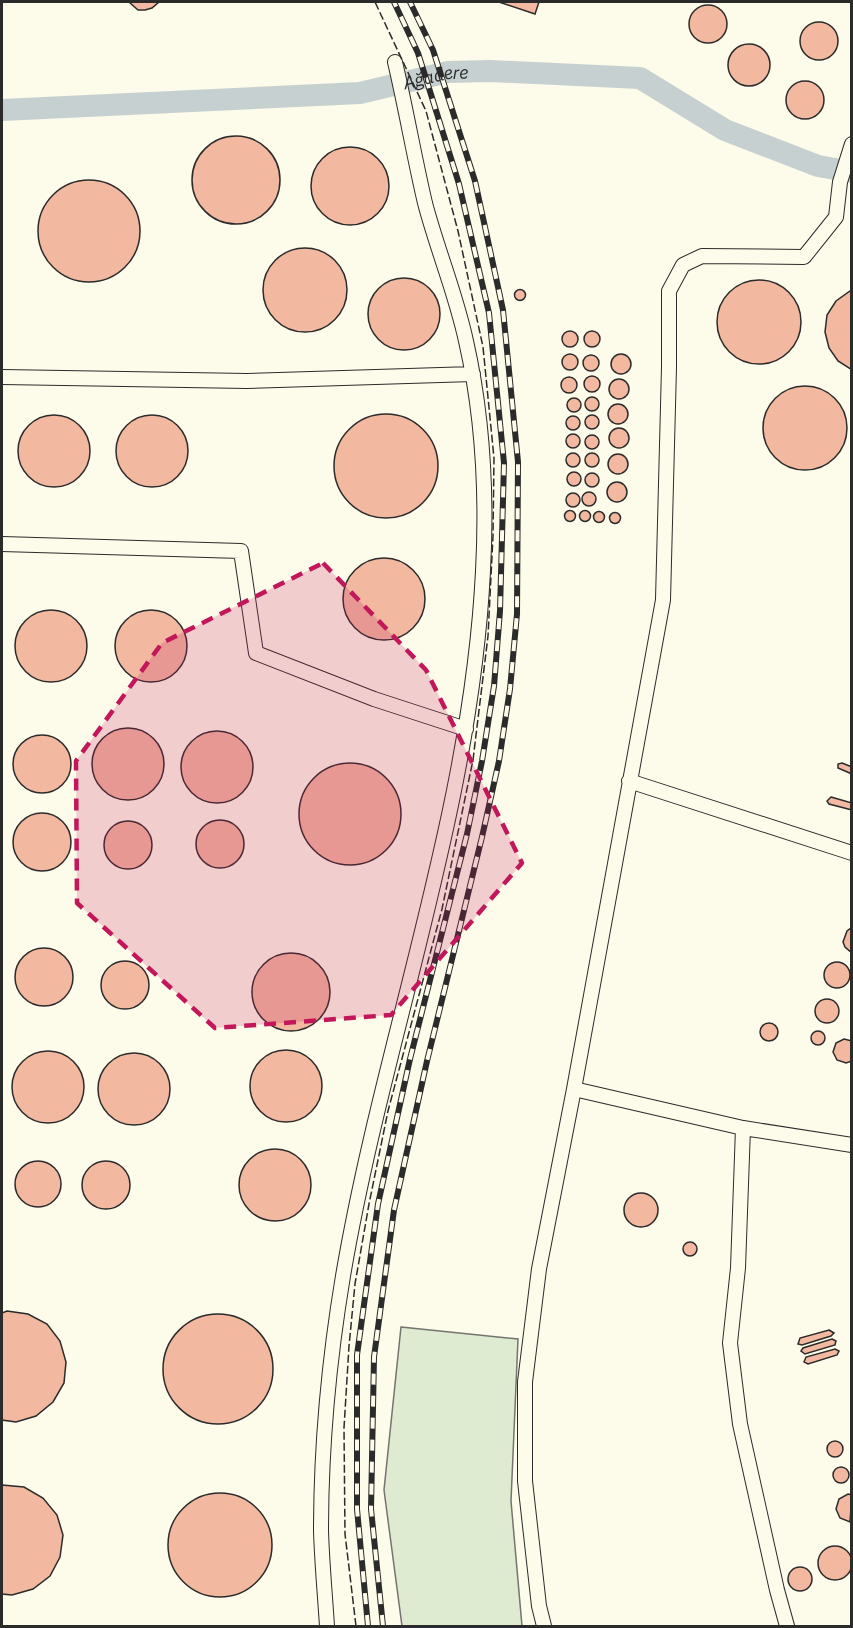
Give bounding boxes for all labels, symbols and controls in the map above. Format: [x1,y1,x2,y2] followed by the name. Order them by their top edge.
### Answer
[400,60,468,94] water label: Ağadere

